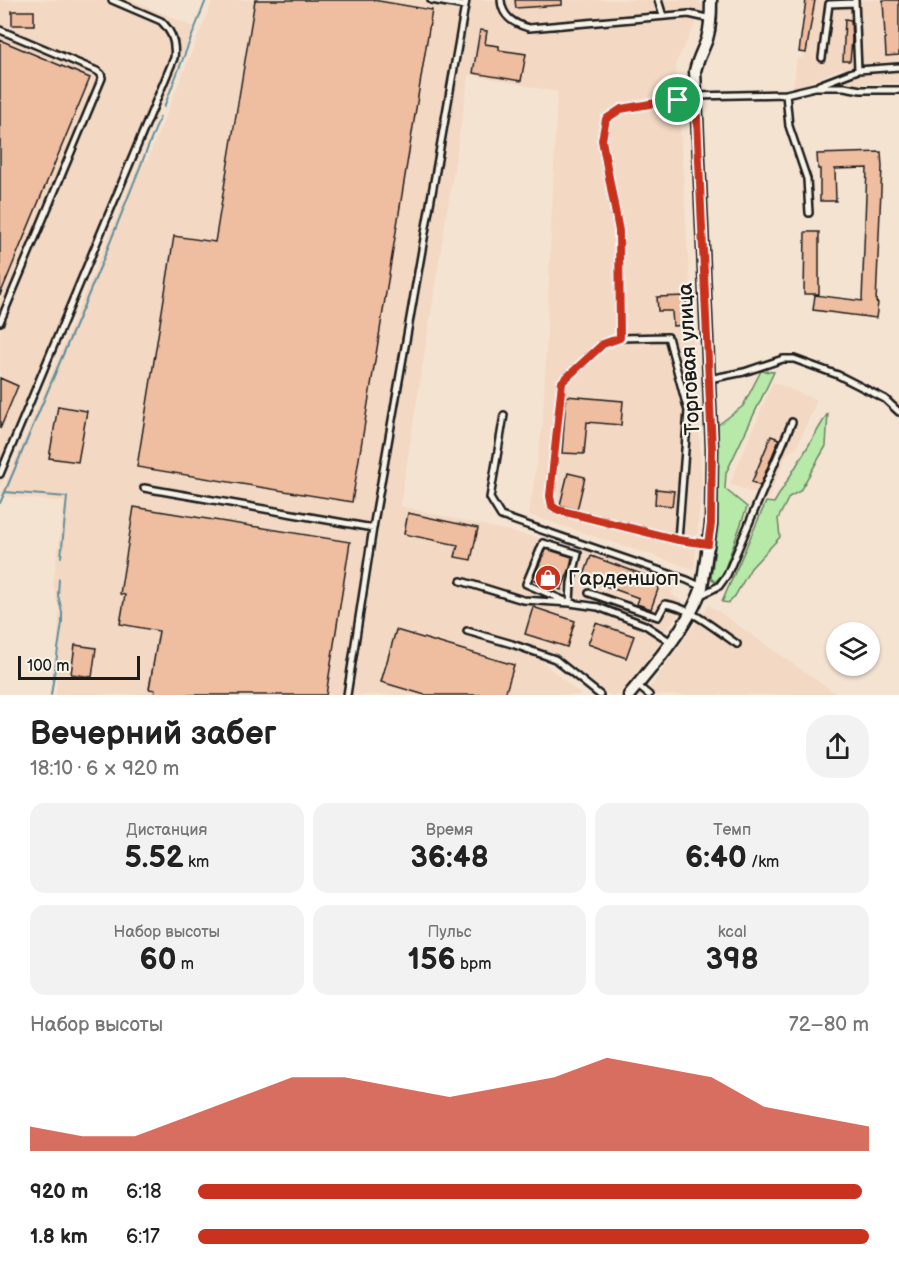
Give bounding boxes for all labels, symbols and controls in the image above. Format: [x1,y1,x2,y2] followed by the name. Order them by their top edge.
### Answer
[652,74,703,125] pin
[661,83,694,116] icon: arrive
[672,282,705,436] street label: Торговая улица
[533,563,563,593] shop icon: Гарденшоп
[568,566,679,591] place label: Гарденшоп
[826,622,880,676] map controls
[826,622,880,676] button: layers
[18,653,140,680] scale bar
[27,657,70,676] text: 100 m
[30,714,277,754] text: Вечерний забег
[806,715,869,778] button: share
[30,757,179,781] text: 18:10 · 6 × 920 m
[126,821,207,840] text: Дистанция
[426,821,473,840] text: Время
[713,821,751,840] text: Темп
[125,840,184,876] text: 5.52
[410,840,489,876] text: 36:48
[685,840,747,876] text: 6:40
[184,853,209,872] text: km
[747,853,779,872] text: /km
[114,923,220,942] text: Набор высоты
[427,923,472,942] text: Пульс
[718,923,747,942] text: kcal
[140,942,176,978] text: 60
[408,942,456,978] text: 156
[706,942,759,978] text: 398
[176,955,194,974] text: m
[456,955,491,974] text: bpm
[30,1013,163,1037] text: Набор высоты
[789,1013,869,1037] text: 72–80 m
[30,1180,88,1204] text: 920 m
[126,1180,162,1204] text: 6:18
[30,1225,88,1249] text: 1.8 km
[126,1225,160,1249] text: 6:17

